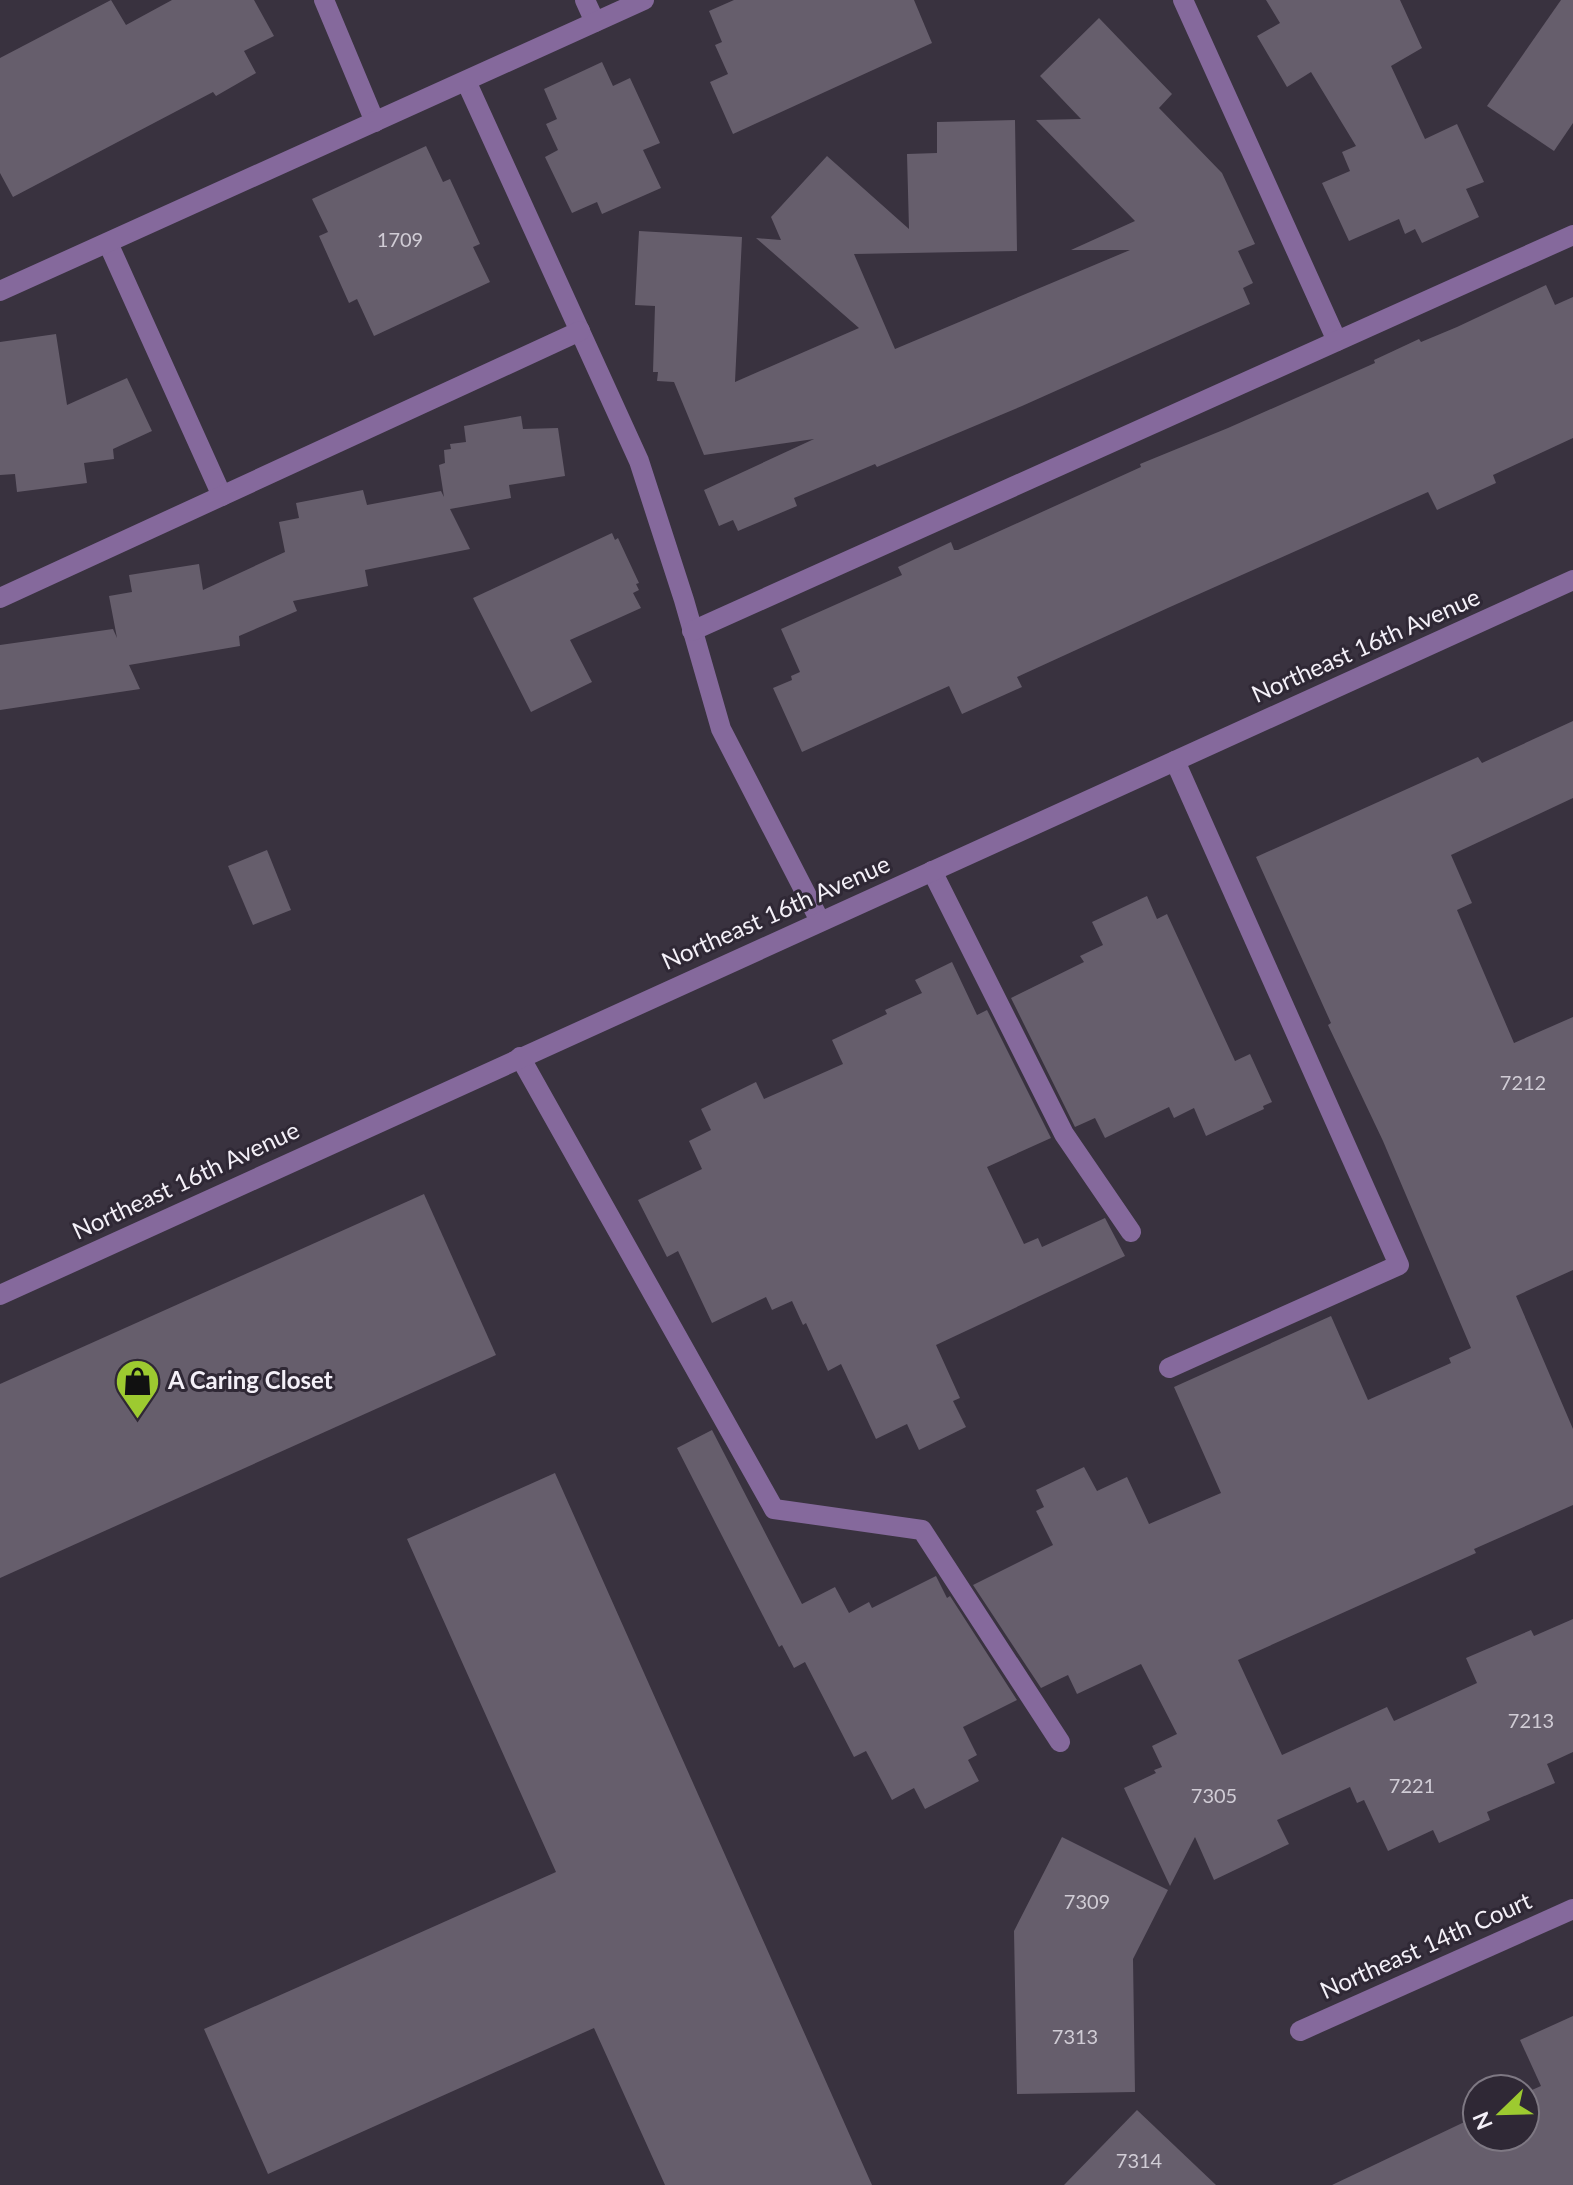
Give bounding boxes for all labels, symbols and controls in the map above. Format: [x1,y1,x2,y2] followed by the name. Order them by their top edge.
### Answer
[377,227,423,251] house number: 1709
[1247,581,1484,708] street label: Northeast 16th Avenue
[657,848,894,975] street label: Northeast 16th Avenue
[1500,1070,1546,1094] house number: 7212
[67,1114,303,1245] street label: Northeast 16th Avenue
[113,1357,161,1420] shop icon: A Caring Closet
[167,1365,333,1394] place label: A Caring Closet
[1508,1708,1554,1732] house number: 7213
[1389,1773,1435,1797] house number: 7221
[1191,1783,1237,1807] house number: 7305
[1315,1885,1536,2004] street label: Northeast 14th Court
[1064,1889,1110,1913] house number: 7309
[1052,2024,1098,2048] house number: 7313
[1461,2073,1541,2153] north arrow
[1466,2108,1498,2134] text: N
[1116,2148,1163,2172] house number: 7314

